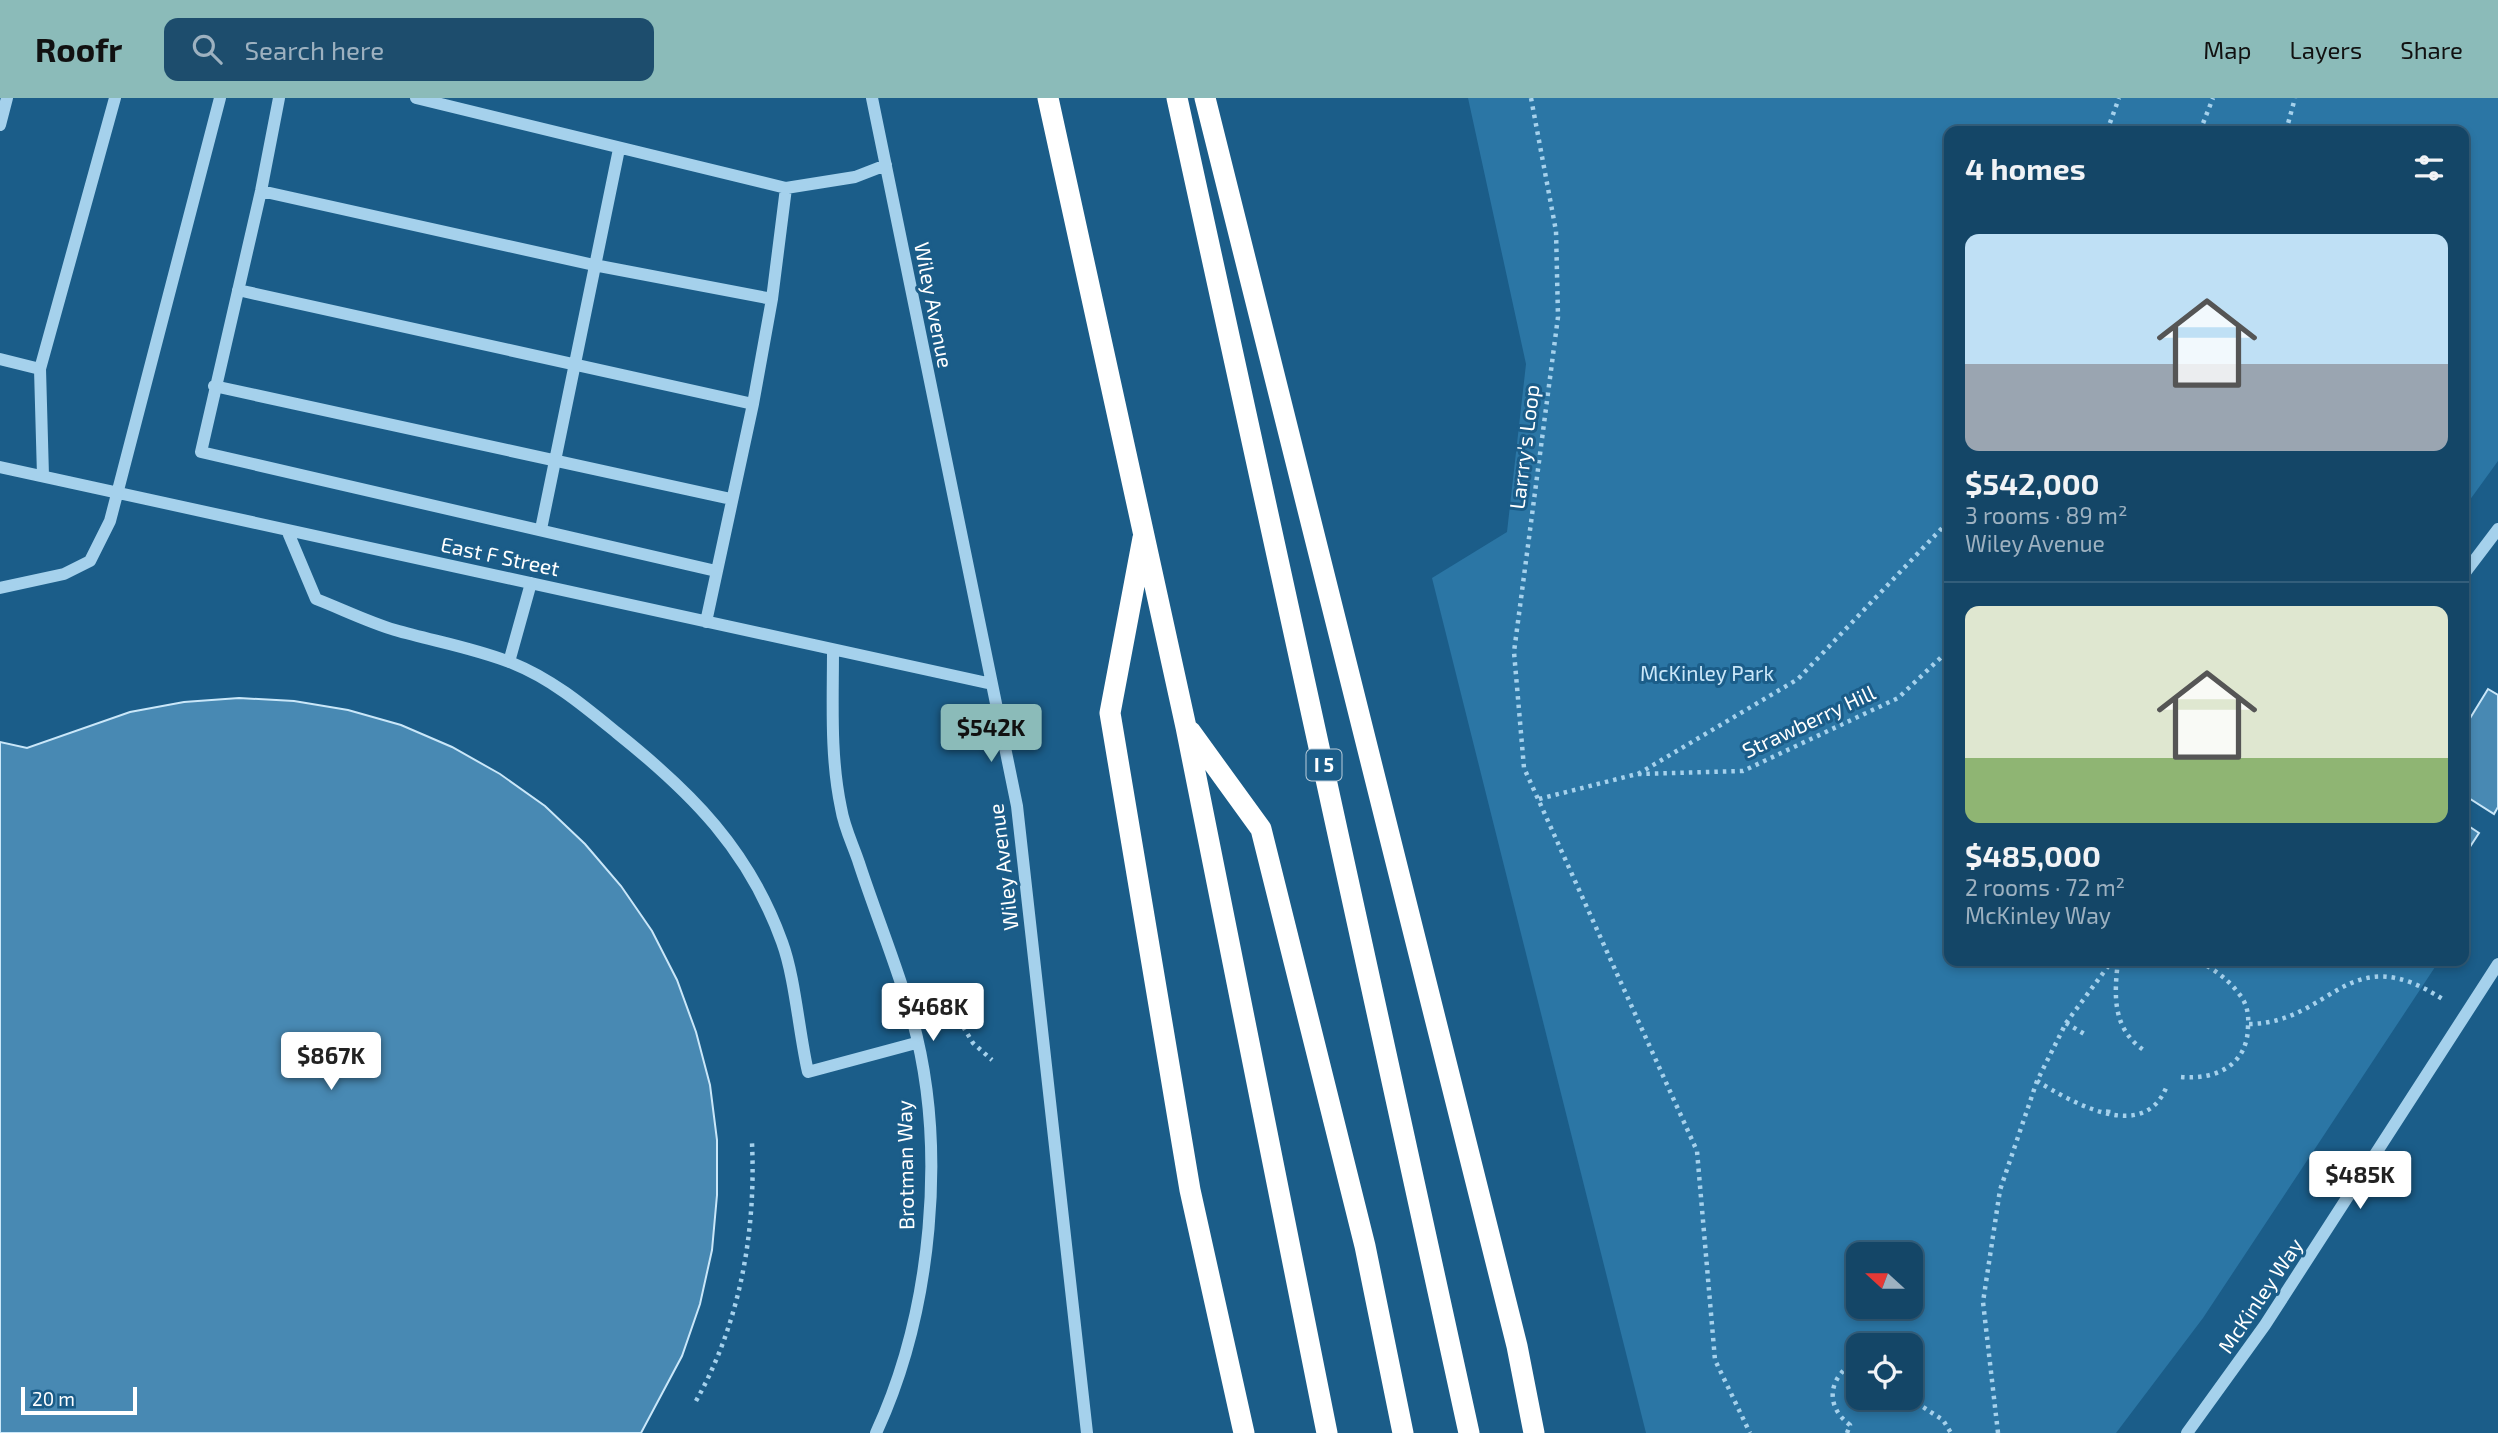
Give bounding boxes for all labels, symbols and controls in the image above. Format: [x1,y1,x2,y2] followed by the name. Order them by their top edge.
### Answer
[164,18,654,81] search box
[35,29,122,69] text: Roofr
[188,30,226,68] icon: search
[244,34,384,65] text: Search here
[2203,35,2251,64] text: Map
[2289,35,2362,64] text: Layers
[2400,35,2463,64] text: Share
[2410,149,2448,187] icon: filters
[1965,150,2086,186] text: 4 homes
[910,240,959,370] street label: Wiley Avenue
[2144,280,2270,406] icon: home
[1503,383,1544,510] street label: Larrry's Loop
[1965,465,2100,501] text: $542,000
[1965,501,2127,529] text: 3 rooms · 89 m²
[1965,529,2105,557] text: Wiley Avenue
[439,531,562,580] street label: East F Street
[2144,652,2270,778] icon: home
[1640,660,1774,685] park label: McKinley Park
[1738,679,1880,762] street label: Strawberry Hill
[942,704,1040,764] pin: $542K
[957,713,1025,741] text: $542K
[1306,750,1342,780] road number: I 5
[982,802,1023,932] street label: Wiley Avenue
[1965,837,2101,873] text: $485,000
[1965,873,2125,901] text: 2 rooms · 72 m²
[1965,901,2111,929] text: McKinley Way
[884,984,982,1043] pin: $468K
[898,992,968,1020] text: $468K
[282,1032,380,1092] pin: $867K
[297,1041,365,1069] text: $867K
[891,1100,918,1230] street label: Brotman Way
[2311,1152,2409,1211] pin: $485K
[2325,1160,2395,1188] text: $485K
[2212,1233,2307,1357] street label: McKinley Way
[1846,1242,1923,1320] north arrow
[1846,1242,1923,1410] map controls
[1846,1333,1923,1410] button: locate
[21,1384,136,1416] scale bar
[32,1387,75,1410] text: 20 m

